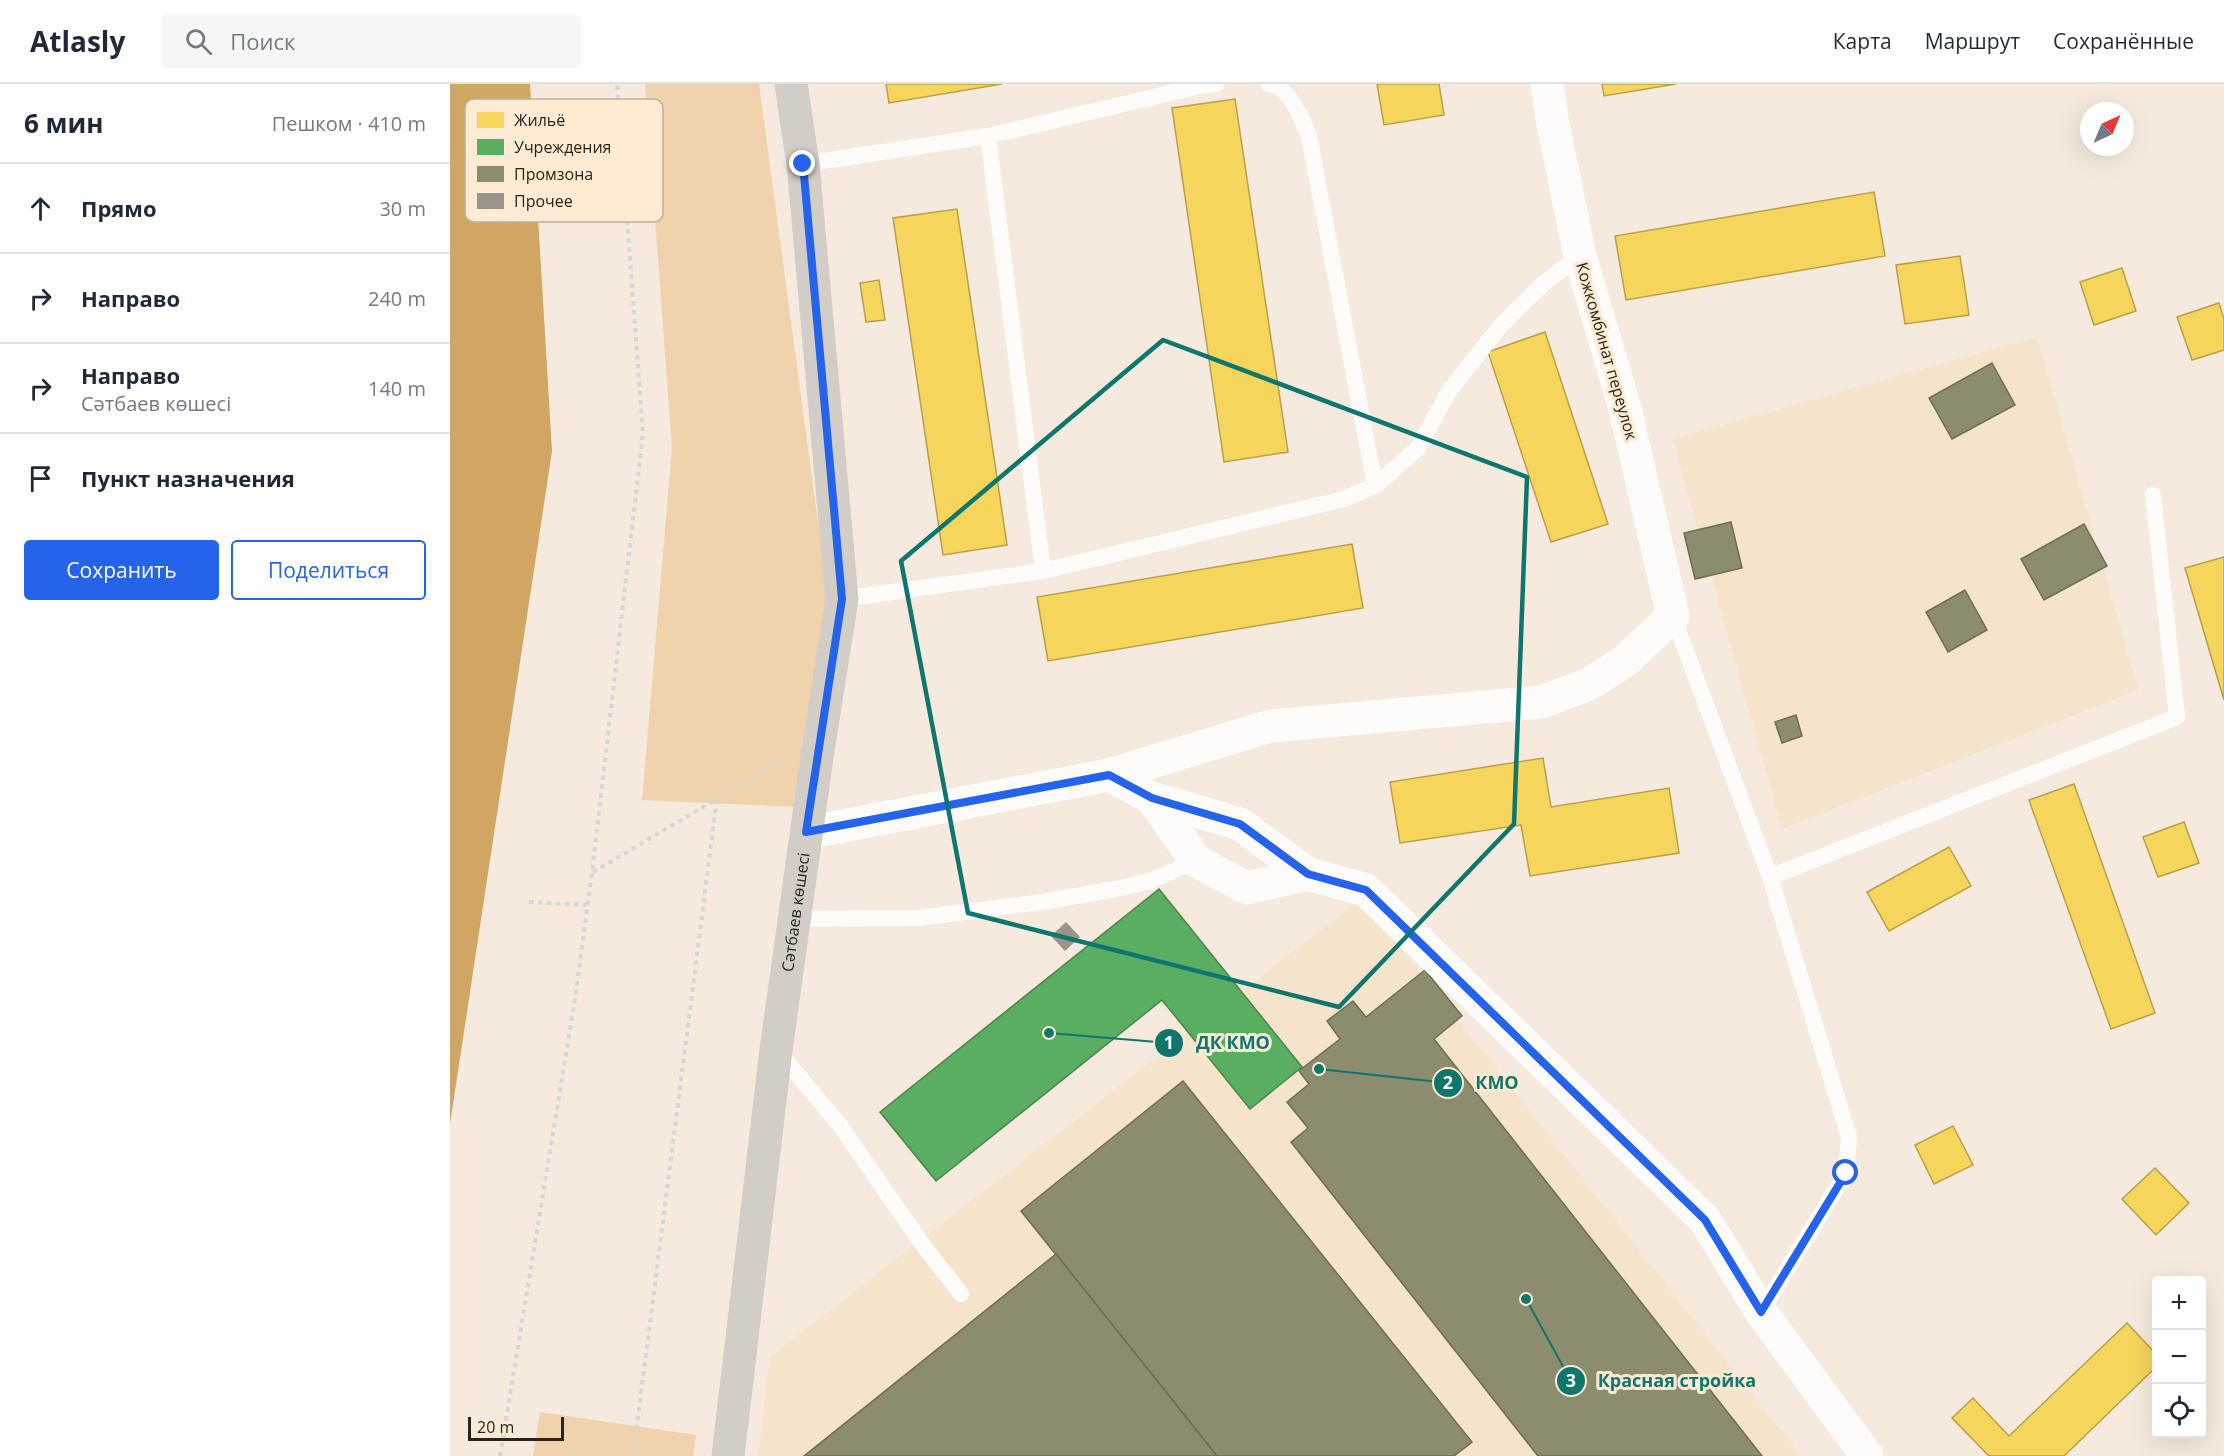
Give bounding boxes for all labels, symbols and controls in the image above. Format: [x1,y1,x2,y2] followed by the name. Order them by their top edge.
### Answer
[161,14,581,68] search box
[30,22,125,60] text: Atlasly
[182,25,215,58] icon: search
[230,26,295,56] text: Поиск
[1833,27,1892,55] text: Карта
[1925,27,2020,55] text: Маршрут
[2053,27,2194,55] text: Сохранённые
[465,99,663,222] legend
[2080,102,2134,156] north arrow
[24,105,104,141] text: 6 мин
[514,109,565,131] text: Жильё
[272,110,426,137] text: Пешком · 410 m
[514,136,611,158] text: Учреждения
[789,150,815,176] route end
[514,163,593,185] text: Промзона
[514,190,573,212] text: Прочее
[24,192,57,225] icon: ahead
[81,193,157,223] text: Прямо
[379,195,426,222] text: 30 m
[1571,260,1643,443] street label: Кожкомбинат переулок
[24,282,57,315] icon: right
[81,283,180,313] text: Направо
[368,285,426,312] text: 240 m
[81,360,180,390] text: Направо
[24,372,57,405] icon: right
[368,375,426,402] text: 140 m
[81,390,231,417] text: Сәтбаев көшесі
[24,462,57,495] icon: arrive
[81,463,295,493] text: Пункт назначения
[24,540,219,600] button: Сохранить
[231,540,426,600] button: Поделиться
[776,851,815,973] street label: Сәтбаев көшесі
[1154,1025,1282,1061] callout: ДК КМО
[1164,1030,1174,1054] text: 1
[1196,1030,1270,1054] text: ДК КМО
[1433,1065,1530,1101] callout: КМО
[1443,1070,1453,1094] text: 2
[1475,1070,1519,1094] text: КМО
[1832,1159,1858,1185] route start
[2152,1276,2206,1438] map controls
[2152,1276,2206,1330] button: +
[2152,1330,2206,1384] button: −
[1556,1363,1768,1399] callout: Красная стройка
[1566,1368,1576,1392] text: 3
[1598,1368,1756,1392] text: Красная стройка
[2152,1384,2206,1438] button: locate
[468,1414,564,1442] scale bar
[477,1416,514,1438] text: 20 m

